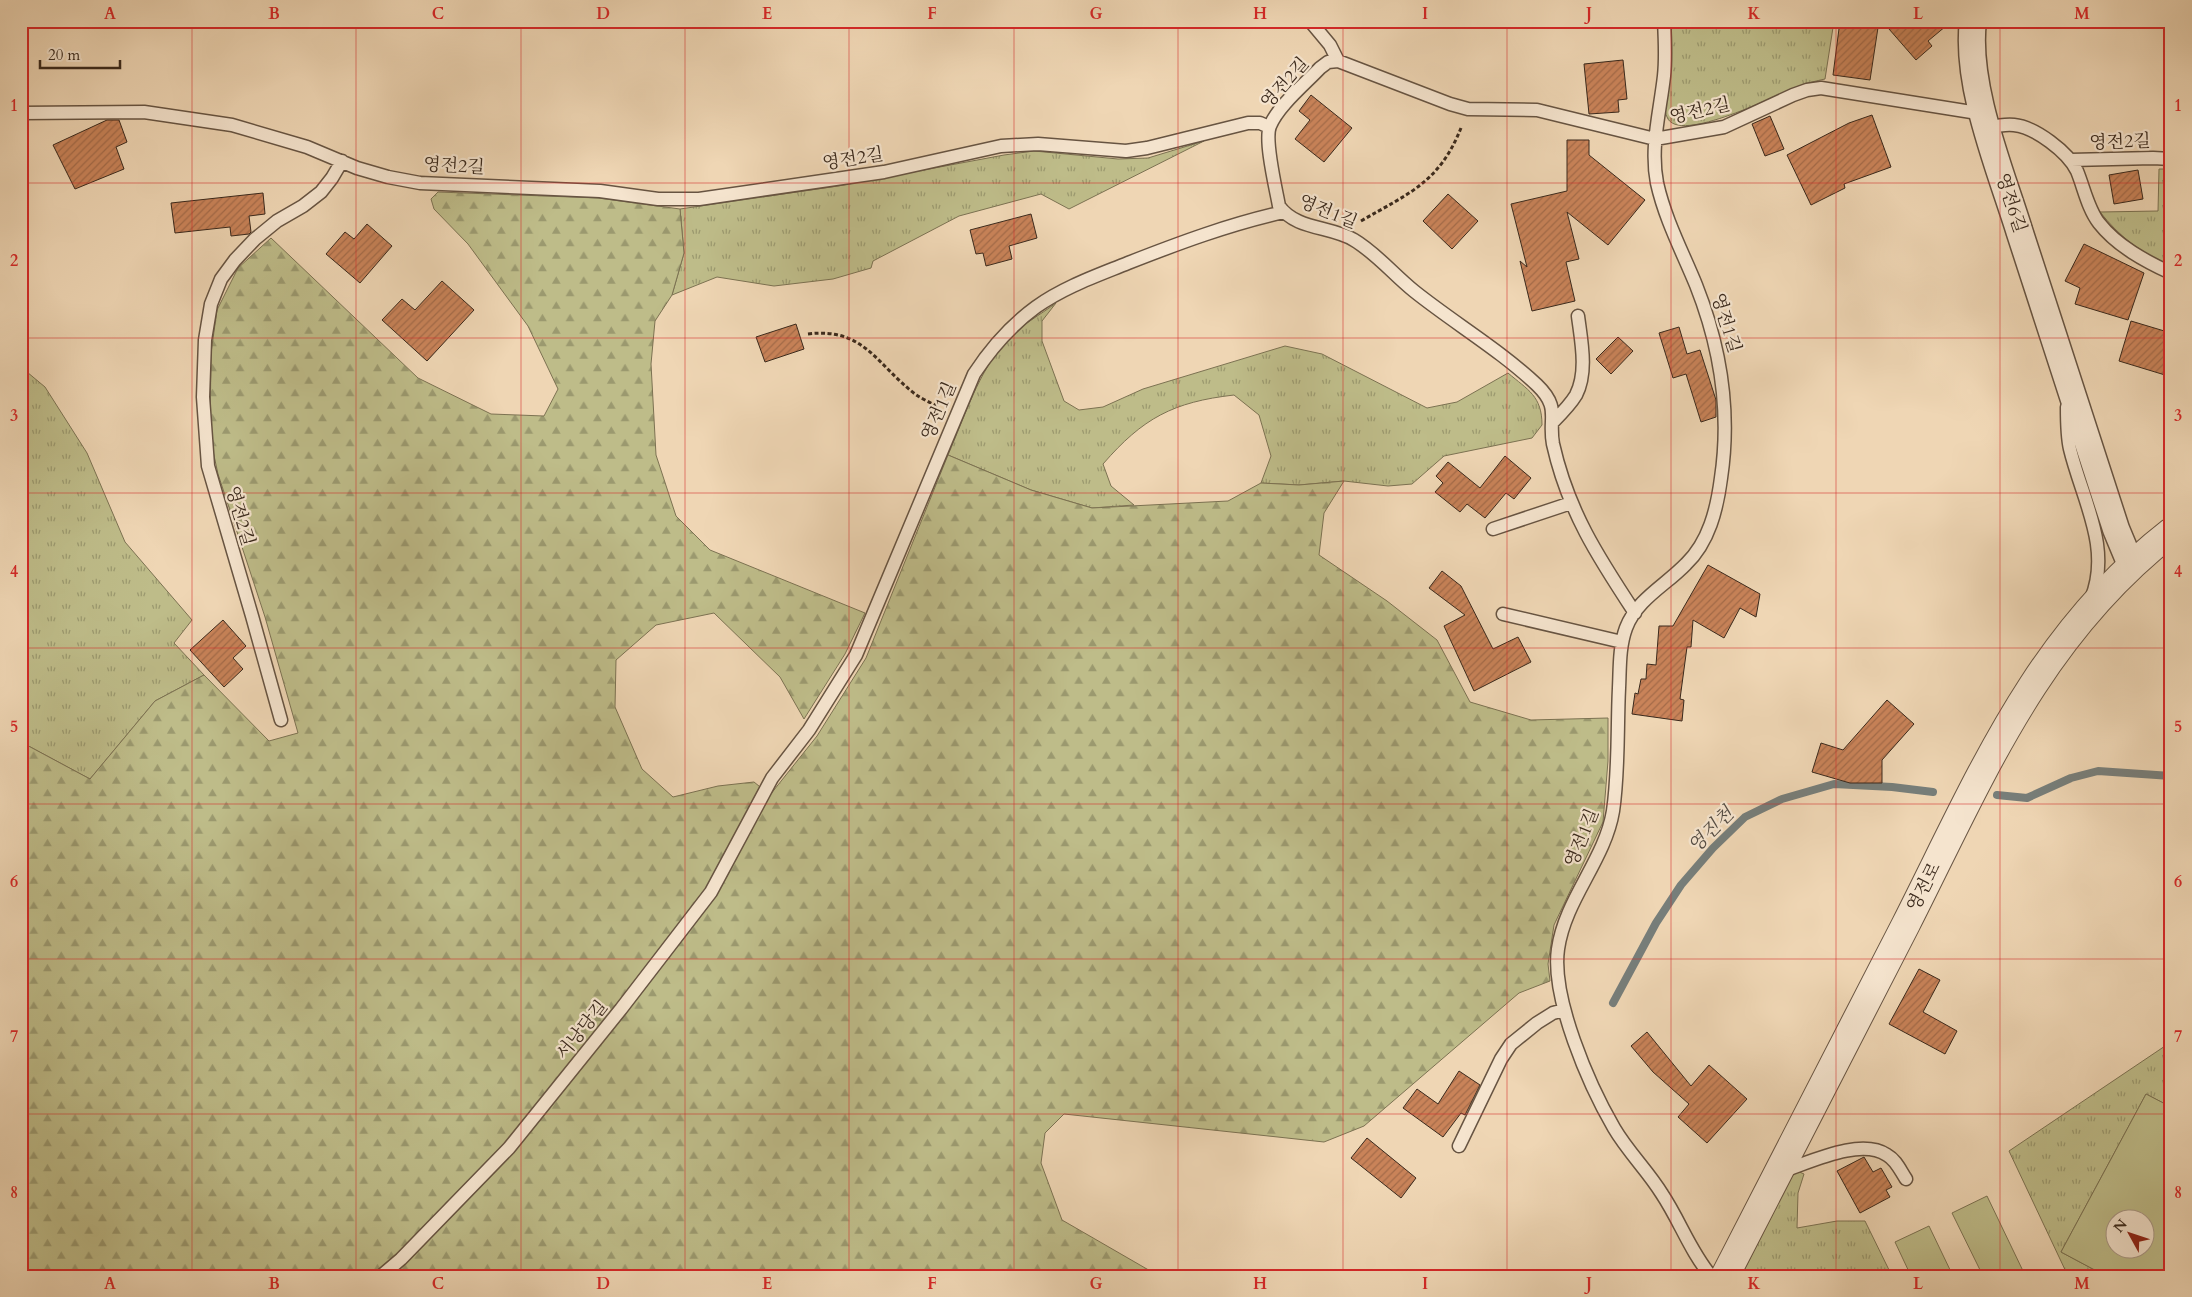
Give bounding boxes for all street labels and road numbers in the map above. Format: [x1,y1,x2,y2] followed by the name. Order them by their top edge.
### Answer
[1255,52,1315,114] street label: 영전2길
[1667,92,1733,130] street label: 영전2길
[2089,128,2151,156] street label: 영전2길
[821,142,885,176] street label: 영전2길
[423,152,485,180] street label: 영전2길
[1990,170,2032,236] street label: 영전6길
[1295,189,1361,235] street label: 영전1길
[1705,290,1747,356] street label: 영전1길
[916,378,962,444] street label: 영전1길
[220,483,260,549] street label: 영전2길
[1559,805,1605,871] street label: 영전1길
[1901,858,1947,916] street label: 영전로
[550,995,614,1065] street label: 서낭당길

